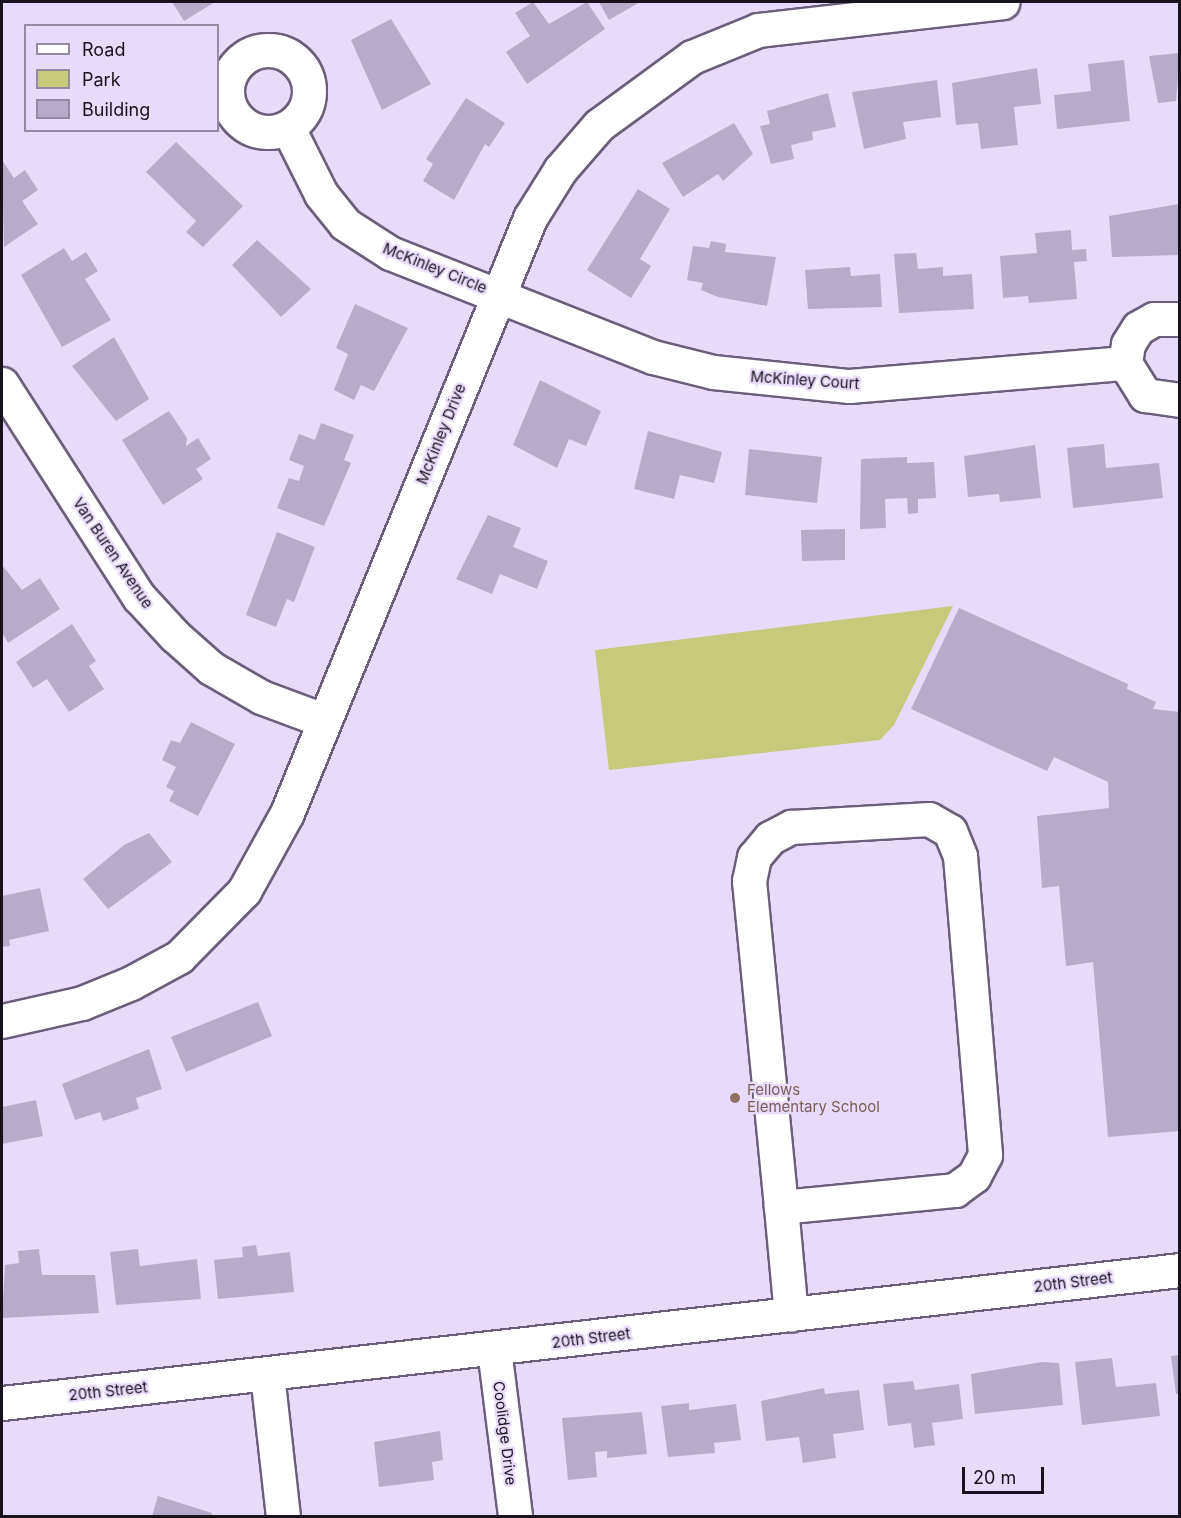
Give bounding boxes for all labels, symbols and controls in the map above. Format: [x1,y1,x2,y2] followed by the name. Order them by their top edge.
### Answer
[24,24,219,132] legend
[82,39,125,60] text: Road
[82,69,121,90] text: Park
[82,99,150,120] text: Building
[380,239,490,297] street label: McKinley Circle
[750,367,860,393] street label: McKinley Court
[413,381,469,487] street label: McKinley Drive
[69,494,157,612] street label: Van Buren Avenue
[747,1080,880,1115] place label: Fellows Elementary School
[728,1091,742,1105] marker: Fellows Elementary School
[1033,1268,1113,1296] street label: 20th Street
[551,1324,631,1352] street label: 20th Street
[68,1378,148,1404] street label: 20th Street
[490,1380,520,1486] street label: Coolidge Drive
[965,1455,1048,1493] scale bar
[973,1467,1016,1488] text: 20 m

